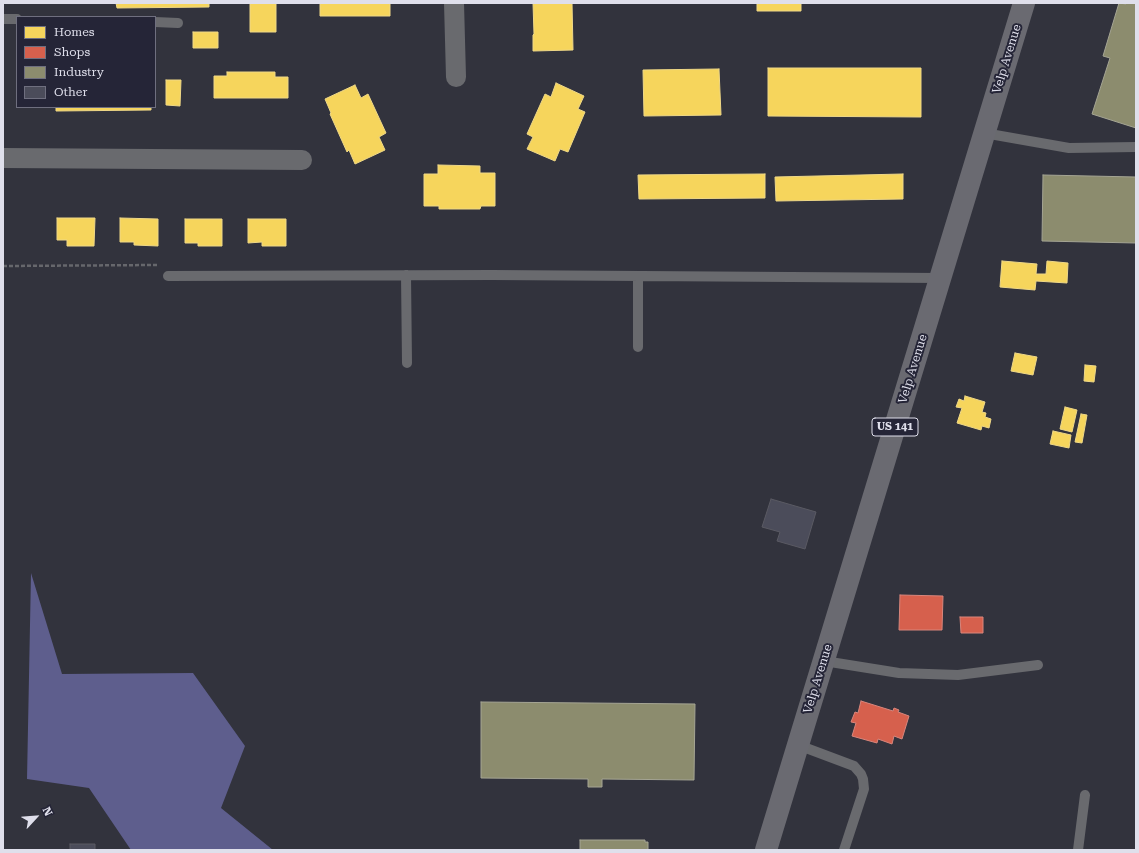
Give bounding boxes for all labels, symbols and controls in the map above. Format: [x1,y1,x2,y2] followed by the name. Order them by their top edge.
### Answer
[16,16,156,108] legend
[990,23,1024,95] street label: Velp Avenue
[54,25,94,39] text: Homes
[54,45,90,59] text: Shops
[54,65,104,79] text: Industry
[54,85,87,99] text: Other
[896,333,930,405] street label: Velp Avenue
[872,418,918,436] road number: US 141
[801,643,835,715] street label: Velp Avenue
[16,797,56,837] north arrow
[40,805,55,818] text: N

